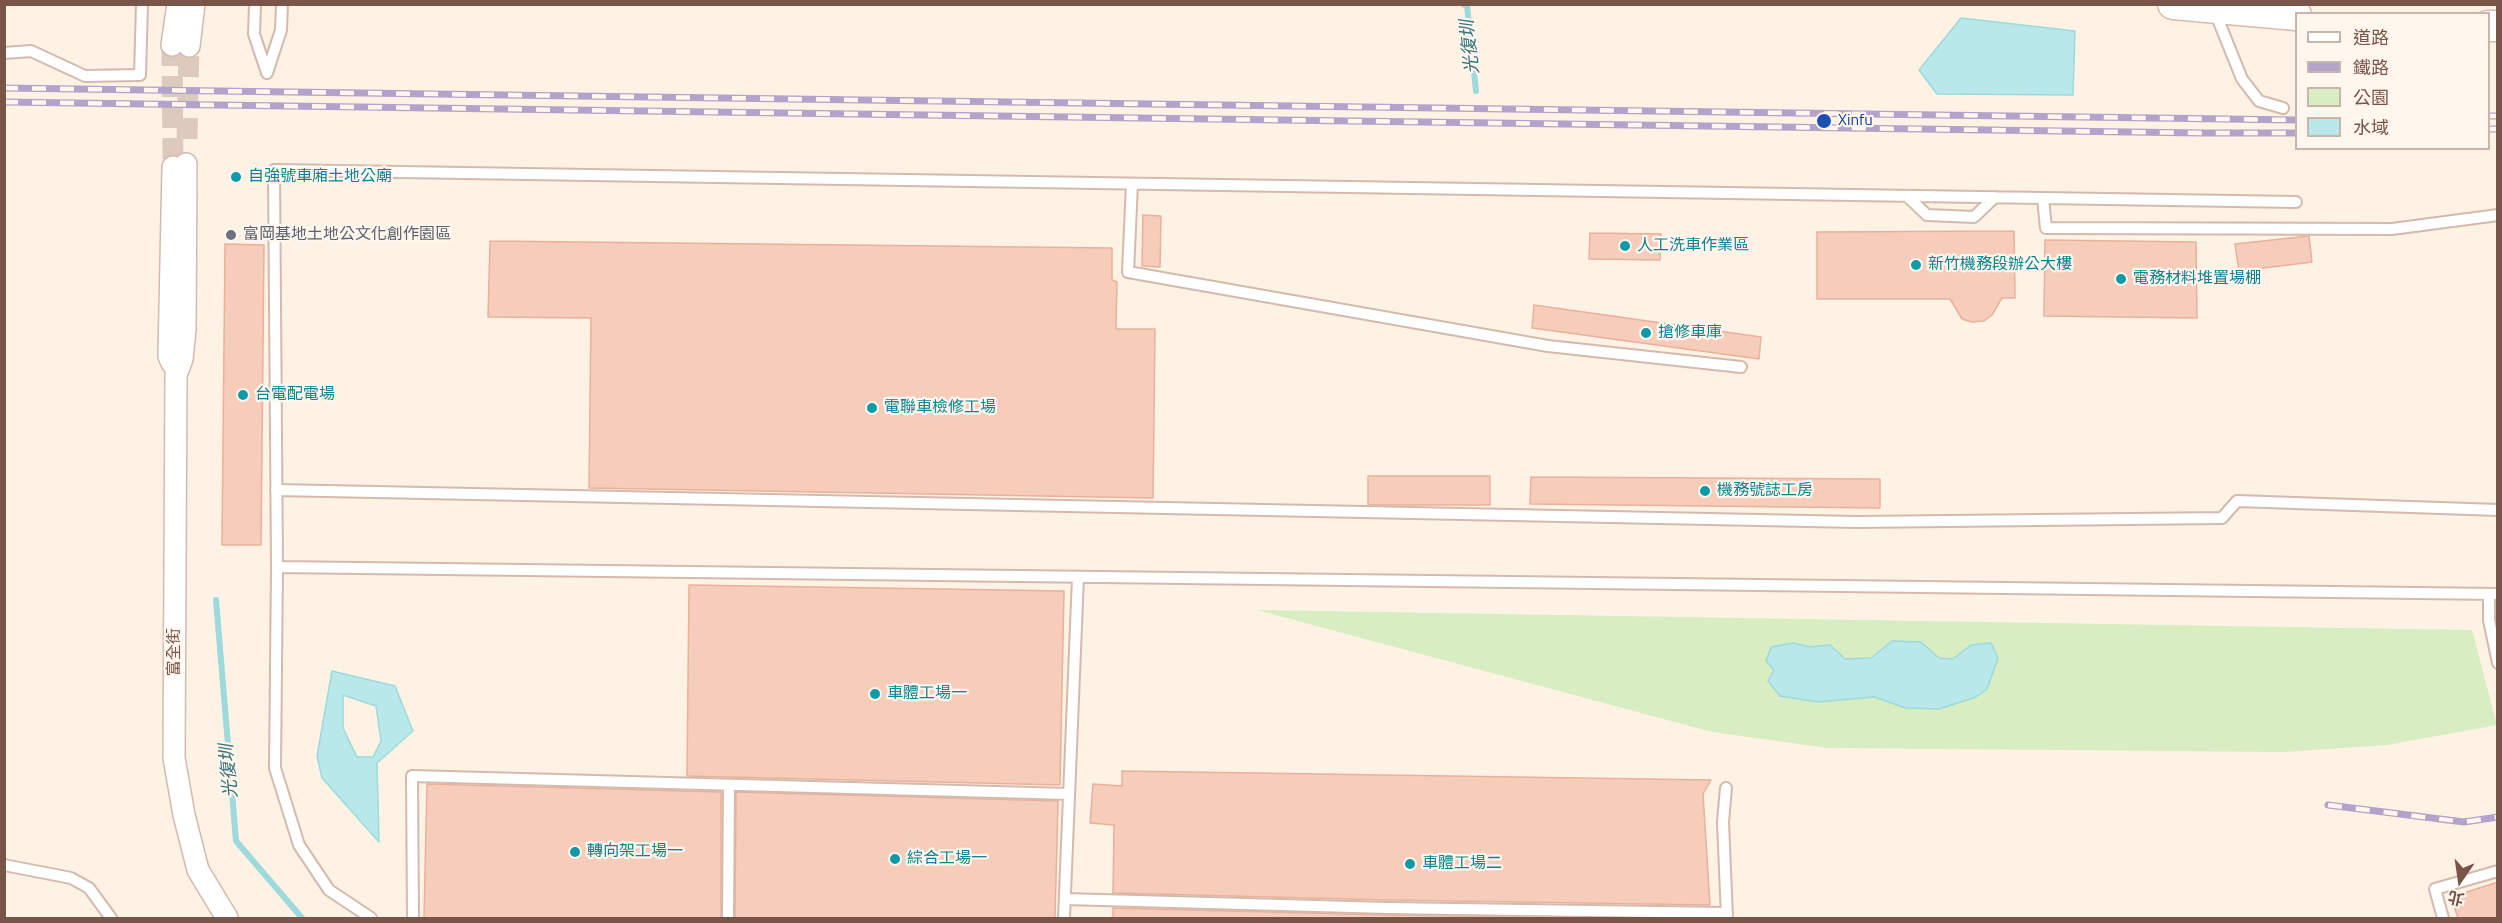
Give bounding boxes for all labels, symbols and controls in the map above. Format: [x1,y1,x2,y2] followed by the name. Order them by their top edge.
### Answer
[2295,12,2490,150] legend
[1457,19,1485,75] water label: 光復圳
[2353,24,2389,51] text: 道路
[2353,54,2389,81] text: 鐵路
[2353,84,2389,111] text: 公園
[1838,111,1873,131] place label: Xinfu
[1815,112,1833,130] marker: Xinfu
[2353,114,2389,141] text: 水域
[248,167,392,187] place label: 自強號車廂土地公廟
[229,170,243,184] marker: 自強號車廂土地公廟
[243,225,451,245] place label: 富岡基地土地公文化創作園區
[224,228,238,242] marker: 富岡基地土地公文化創作園區
[1637,236,1749,256] place label: 人工洗車作業區
[1618,239,1632,253] marker: 人工洗車作業區
[1928,255,2072,275] place label: 新竹機務段辦公大樓
[1909,258,1923,272] marker: 新竹機務段辦公大樓
[2133,269,2261,289] place label: 電務材料堆置場棚
[2114,272,2128,286] marker: 電務材料堆置場棚
[1658,323,1722,343] place label: 搶修車庫
[1639,326,1653,340] marker: 搶修車庫
[255,385,335,405] place label: 台電配電場
[236,388,250,402] marker: 台電配電場
[884,398,996,418] place label: 電聯車檢修工場
[865,401,879,415] marker: 電聯車檢修工場
[1717,481,1813,501] place label: 機務號誌工房
[1698,484,1712,498] marker: 機務號誌工房
[165,628,185,676] street label: 富全街
[887,684,967,704] place label: 車體工場一
[868,687,882,701] marker: 車體工場一
[217,743,243,799] water label: 光復圳
[587,842,683,862] place label: 轉向架工場一
[568,845,582,859] marker: 轉向架工場一
[907,849,987,869] place label: 綜合工場一
[2430,851,2490,911] north arrow
[888,852,902,866] marker: 綜合工場一
[1422,854,1502,874] place label: 車體工場二
[1403,857,1417,871] marker: 車體工場二
[2445,885,2466,912] text: 北

